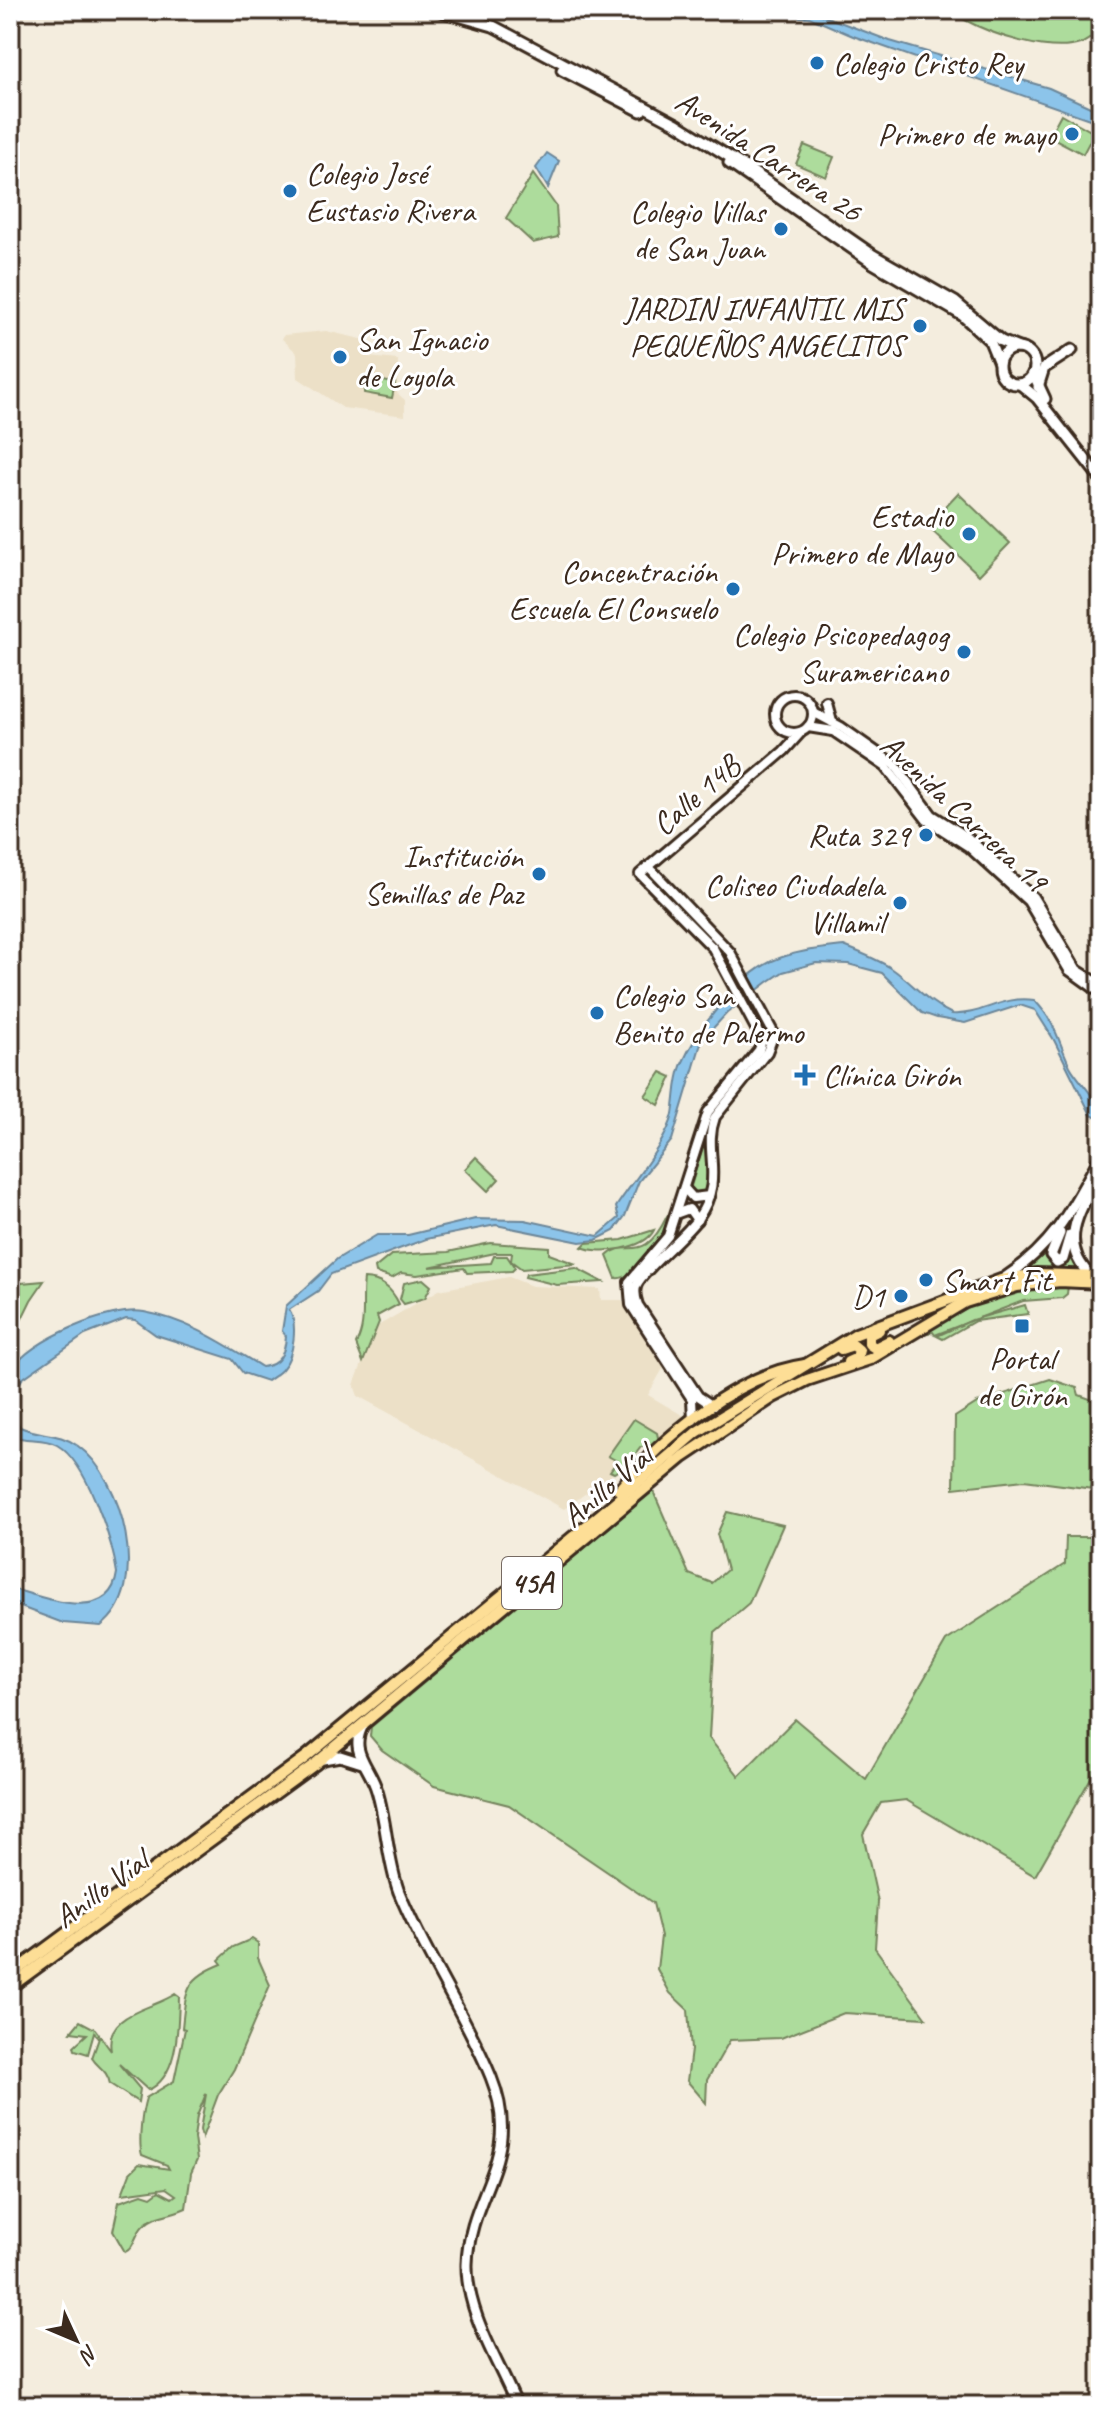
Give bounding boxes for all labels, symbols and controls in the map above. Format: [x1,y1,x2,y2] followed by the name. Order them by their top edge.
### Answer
[833,43,1026,84] place label: Colegio Cristo Rey
[808,54,826,72] marker: Colegio Cristo Rey
[668,80,871,232] street label: Avenida Carrera 26
[878,114,1058,155] place label: Primero de mayo
[1063,125,1081,143] marker: Primero de mayo
[306,153,477,231] place label: Colegio José Eustasio Rivera
[281,182,299,200] marker: Colegio José Eustasio Rivera
[630,191,767,269] place label: Colegio Villas de San Juan
[772,220,790,238] marker: Colegio Villas de San Juan
[622,288,908,366] place label: JARDIN INFANTIL MIS PEQUEÑOS ANGELITOS
[911,317,929,335] marker: JARDIN INFANTIL MIS PEQUEÑOS ANGELITOS
[356,319,489,397] place label: San Ignacio de Loyola
[331,348,349,366] marker: San Ignacio de Loyola
[771,496,955,574] place label: Estadio Primero de Mayo
[960,525,978,543] marker: Estadio Primero de Mayo
[509,551,719,629] place label: Concentración Escuela El Consuelo
[724,580,742,598] marker: Concentración Escuela El Consuelo
[733,614,951,692] place label: Colegio Psicopedagog Suramericano
[955,643,973,661] marker: Colegio Psicopedagog Suramericano
[872,725,1058,903] street label: Avenida Carrera 19
[643,744,750,844] street label: Calle 14B
[808,815,913,856] place label: Ruta 329
[917,826,935,844] marker: Ruta 329
[364,836,525,914] place label: Institución Semillas de Paz
[530,865,548,883] marker: Institución Semillas de Paz
[705,865,890,943] place label: Coliseo Ciudadela Villamil
[891,894,909,912] marker: Coliseo Ciudadela Villamil
[613,975,805,1053] place label: Colegio San Benito de Palermo
[588,1004,606,1022] marker: Colegio San Benito de Palermo
[823,1055,962,1096] place label: Clínica Girón
[794,1064,816,1086] marker: Clínica Girón
[942,1260,1054,1301] place label: Smart Fit
[917,1271,935,1289] marker: Smart Fit
[852,1276,887,1317] place label: D1
[892,1287,910,1305] marker: D1
[1013,1317,1031,1335] marker: Portal de Girón
[977,1338,1068,1416] place label: Portal de Girón
[553,1432,665,1536] street label: Anillo Víal
[502,1557,562,1609] road number: 45A
[46,1838,161,1937] street label: Anillo Víal
[36,2300,116,2380] north arrow
[73,2339,104,2370] text: N

